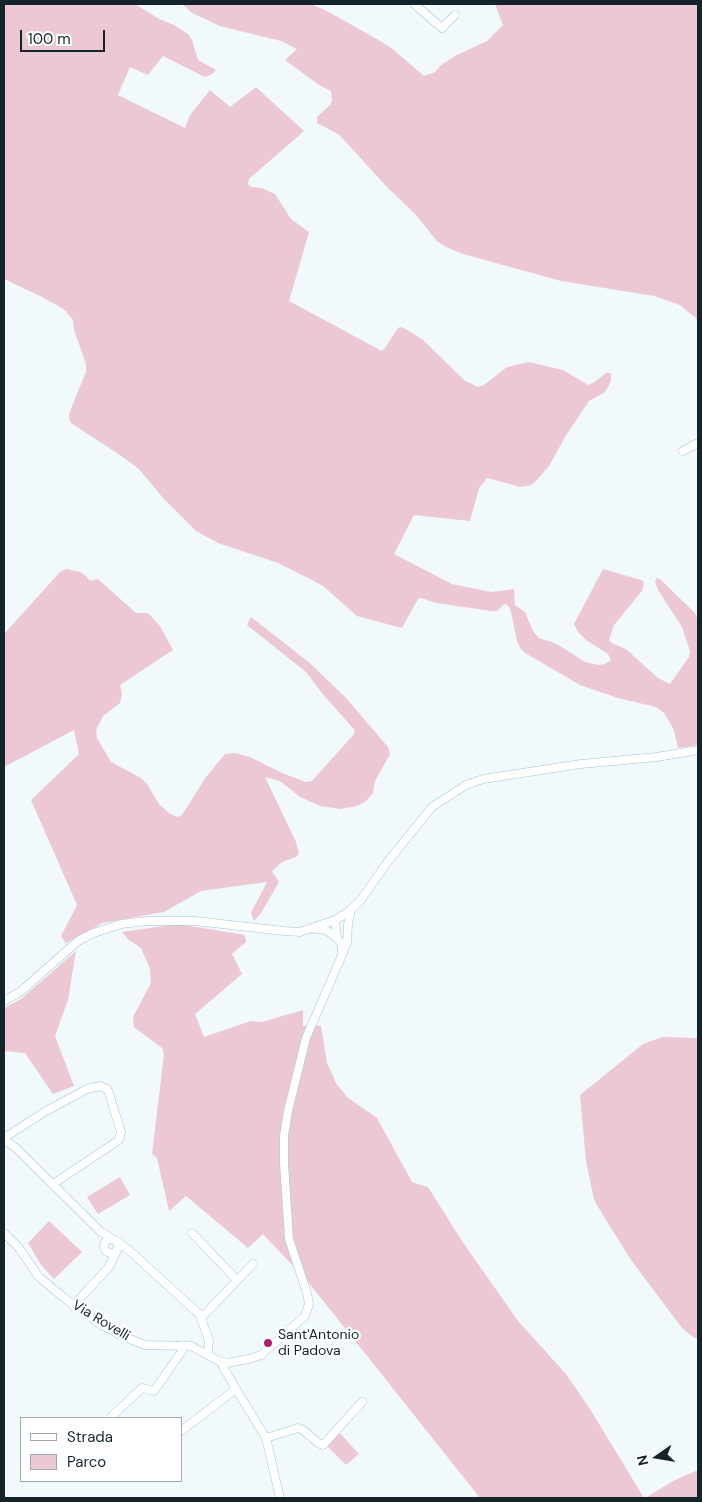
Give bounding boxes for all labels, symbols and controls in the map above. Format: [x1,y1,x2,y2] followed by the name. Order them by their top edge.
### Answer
[22,20,108,52] scale bar
[28,29,71,49] text: 100 m
[69,1297,133,1345] street label: Via Rovelli
[278,1327,359,1360] place label: Sant'Antonio di Padova
[262,1337,274,1349] marker: Sant'Antonio di Padova
[20,1417,182,1482] legend
[67,1427,113,1447] text: Strada
[632,1432,682,1482] north arrow
[67,1452,106,1472] text: Parco
[632,1453,652,1467] text: N

